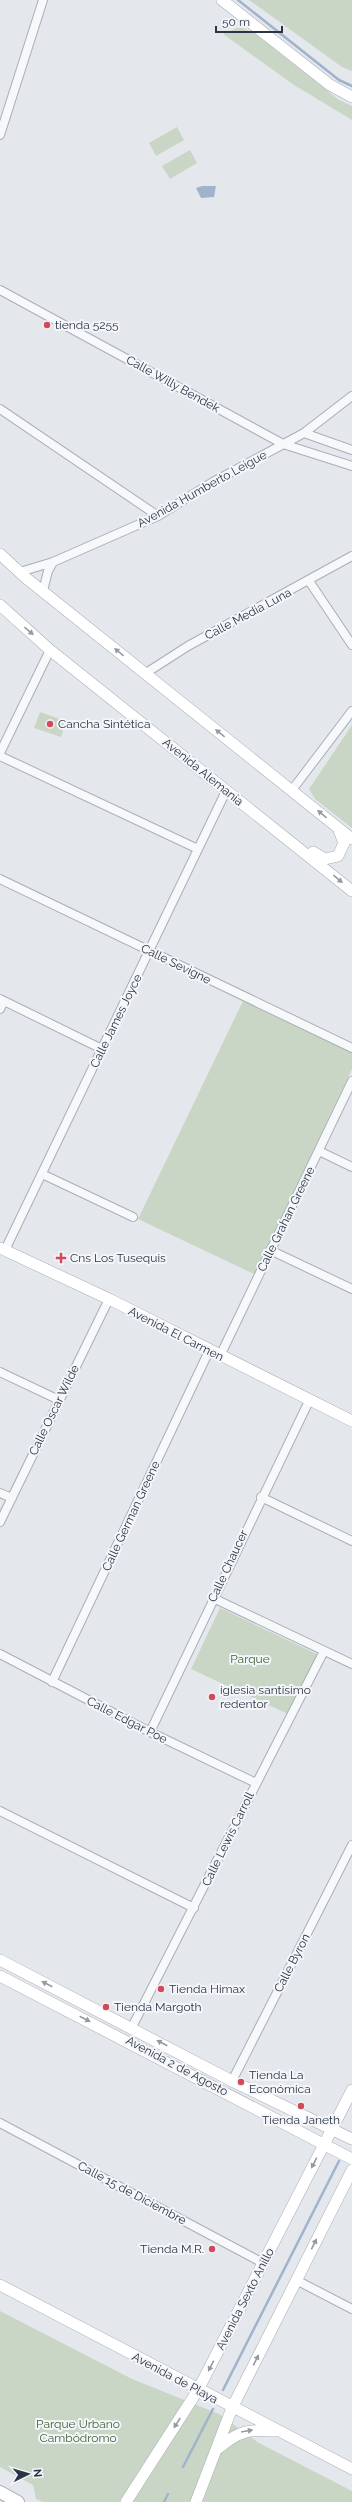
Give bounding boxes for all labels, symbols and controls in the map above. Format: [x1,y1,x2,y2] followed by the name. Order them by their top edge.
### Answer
[216,8,282,34] scale bar
[222,15,250,29] text: 50 m
[55,318,119,332] place label: tienda 5255
[42,320,52,330] marker: tienda 5255
[124,353,223,416] street label: Calle Willy Bendek
[135,448,269,530] street label: Avenida Humberto Leigue
[202,585,294,643] street label: Calle Media Luna
[25,626,34,635] one-way arrow
[113,648,124,656] one-way arrow
[58,717,150,731] place label: Cancha Sintética
[45,719,55,729] marker: Cancha Sintética
[215,729,226,737] one-way arrow
[160,735,246,809] street label: Avenida Alemania
[316,810,327,819] one-way arrow
[332,875,343,884] one-way arrow
[139,941,213,987] street label: Calle Sevigne
[87,972,145,1070] street label: Calle James Joyce
[254,1164,318,1274] street label: Calle Grahan Greene
[70,1251,166,1265] place label: Cns Los Tusequis
[55,1252,67,1264] marker: Cns Los Tusequis
[126,1304,226,1364] street label: Avenida El Carmen
[26,1363,82,1457] street label: Calle Oscar Wilde
[99,1459,163,1573] street label: Calle German Greene
[205,1527,251,1604] street label: Calle Chaucer
[230,1652,270,1666] park label: Parque
[220,1683,311,1711] place label: iglesia santisimo redentor
[207,1692,217,1702] marker: iglesia santisimo redentor
[84,1694,170,1746] street label: Calle Edgar Poe
[199,1789,257,1888] street label: Calle Lewis Carroll
[271,1931,313,1995] street label: Calle Byron
[41,1980,53,1987] one-way arrow
[169,1982,245,1996] place label: Tienda Himax
[156,1984,166,1994] marker: Tienda Himax
[114,2000,202,2014] place label: Tienda Margoth
[101,2002,111,2012] marker: Tienda Margoth
[79,2016,91,2022] one-way arrow
[124,2033,230,2099] street label: Avenida 2 de Agosto
[156,2040,168,2047] one-way arrow
[249,2068,311,2096] place label: Tienda La Económica
[236,2077,246,2087] marker: Tienda La Económica
[296,2101,306,2111] marker: Tienda Janeth
[262,2113,340,2127] place label: Tienda Janeth
[75,2158,189,2228] street label: Calle 15 de Diciembre
[311,2158,317,2169] one-way arrow
[311,2238,317,2250] one-way arrow
[140,2242,204,2256] place label: Tienda M.R.
[207,2244,217,2254] marker: Tienda M.R.
[213,2246,277,2352] street label: Avenida Sexto Anillo
[130,2349,220,2407] street label: Avenida de Playa
[253,2355,260,2366] one-way arrow
[207,2361,214,2372] one-way arrow
[36,2417,120,2445] park label: Parque Urbano Cambódromo
[173,2418,181,2428] one-way arrow
[241,2428,253,2434] one-way arrow
[8,2454,48,2494] north arrow
[31,2468,44,2478] text: N

